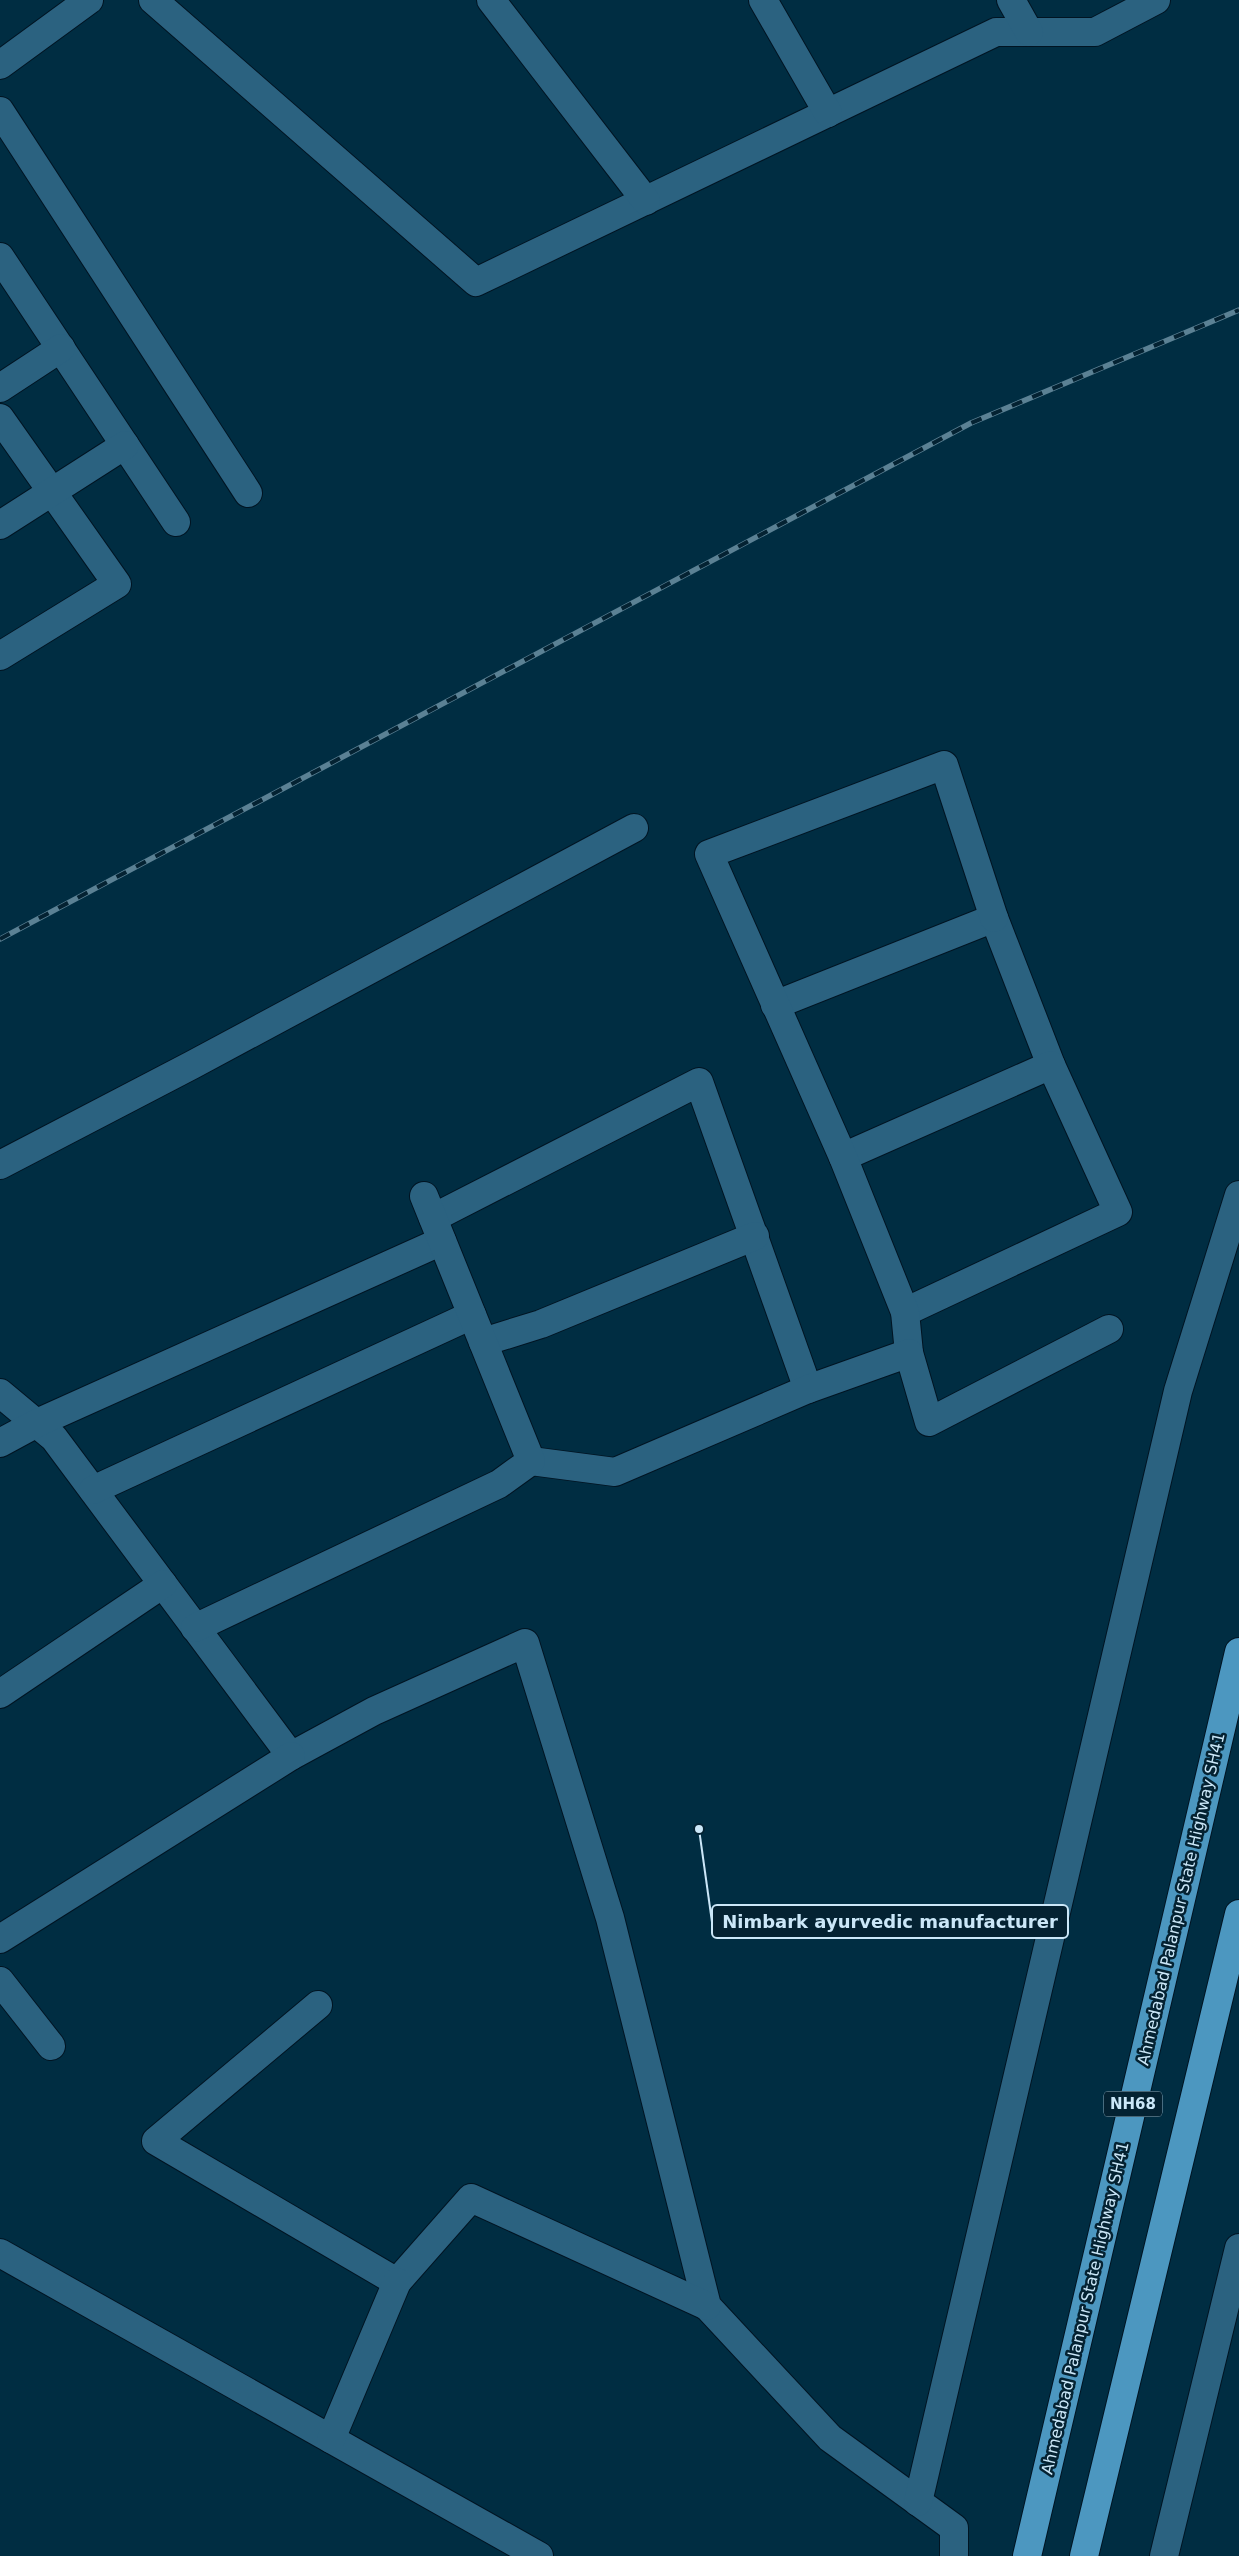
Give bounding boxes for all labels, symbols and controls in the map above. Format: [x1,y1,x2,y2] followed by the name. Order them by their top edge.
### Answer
[1133,1731,1229,2067] street label: Ahmedabad Palanpur State Highway SH41
[712,1905,1068,1938] callout: Nimbark ayurvedic manufacturer
[722,1911,1058,1932] text: Nimbark ayurvedic manufacturer
[1104,2092,1162,2116] road number: NH68
[1037,2140,1133,2476] street label: Ahmedabad Palanpur State Highway SH41

